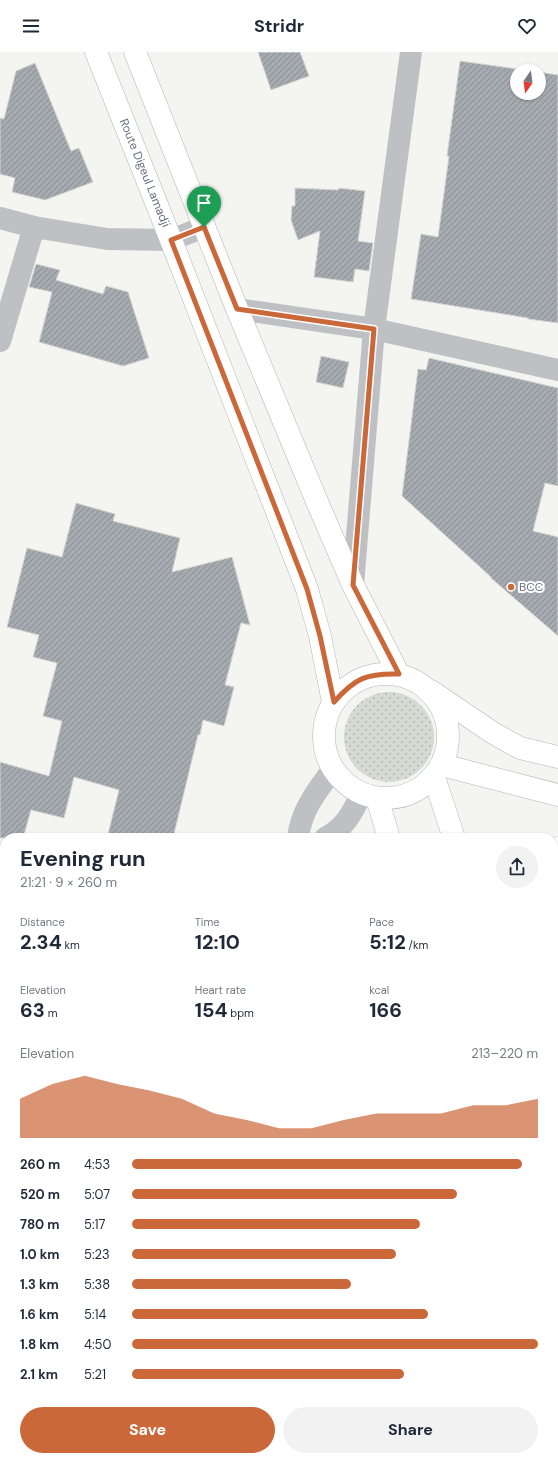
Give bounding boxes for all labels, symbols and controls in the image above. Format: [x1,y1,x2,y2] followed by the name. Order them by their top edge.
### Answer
[254,14,304,38] text: Stridr
[20,15,42,37] icon: menu
[516,15,538,37] icon: heart
[510,64,546,100] north arrow
[510,64,546,100] map controls
[116,116,174,230] street label: Route Digeul Lamadji
[187,186,221,227] pin
[193,192,215,214] icon: arrive
[519,579,544,595] place label: BCC
[506,582,516,592] marker: BCC
[20,844,146,873] text: Evening run
[496,846,538,888] button: share
[20,874,117,891] text: 21:21 · 9 × 260 m
[20,915,65,929] text: Distance
[195,915,220,929] text: Time
[369,915,394,929] text: Pace
[20,929,62,955] text: 2.34
[195,929,240,955] text: 12:10
[369,929,406,955] text: 5:12
[62,938,80,952] text: km
[406,938,428,952] text: /km
[20,983,66,997] text: Elevation
[195,983,246,997] text: Heart rate
[369,983,389,997] text: kcal
[20,997,45,1023] text: 63
[195,997,227,1023] text: 154
[369,997,402,1023] text: 166
[45,1006,57,1020] text: m
[227,1006,254,1020] text: bpm
[20,1045,74,1062] text: Elevation
[471,1045,538,1062] text: 213–220 m
[20,1156,60,1173] text: 260 m
[84,1156,110,1173] text: 4:53
[20,1186,60,1203] text: 520 m
[84,1186,110,1203] text: 5:07
[20,1216,60,1233] text: 780 m
[84,1216,106,1233] text: 5:17
[20,1246,59,1263] text: 1.0 km
[84,1246,110,1263] text: 5:23
[20,1276,59,1293] text: 1.3 km
[84,1276,110,1293] text: 5:38
[20,1306,59,1323] text: 1.6 km
[84,1306,107,1323] text: 5:14
[20,1336,59,1353] text: 1.8 km
[84,1336,111,1353] text: 4:50
[20,1366,58,1383] text: 2.1 km
[84,1366,106,1383] text: 5:21
[20,1407,275,1453] button: Save
[283,1407,538,1453] button: Share

